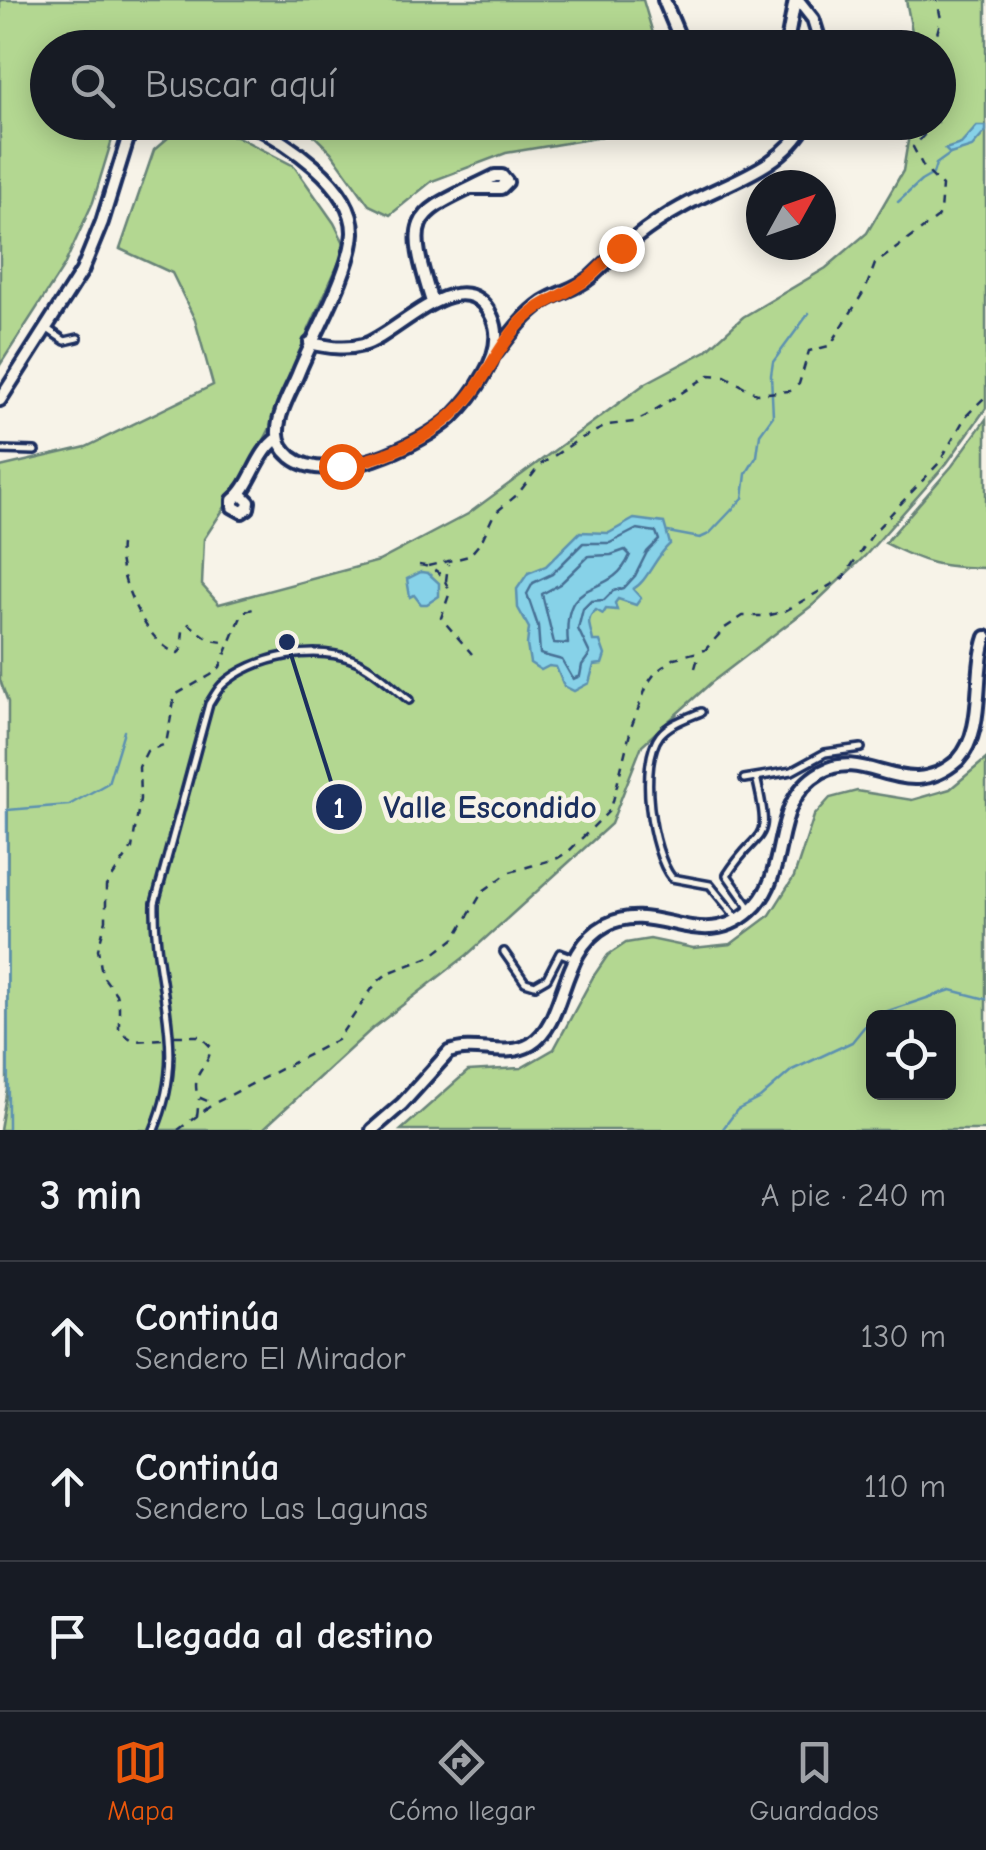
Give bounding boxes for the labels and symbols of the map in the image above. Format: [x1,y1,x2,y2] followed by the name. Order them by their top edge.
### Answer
[746,170,836,260] north arrow
[599,226,645,272] route end
[319,444,365,490] route start
[314,776,617,838] callout: Valle Escondido
[383,789,597,826] text: Valle Escondido
[333,791,345,826] text: 1

